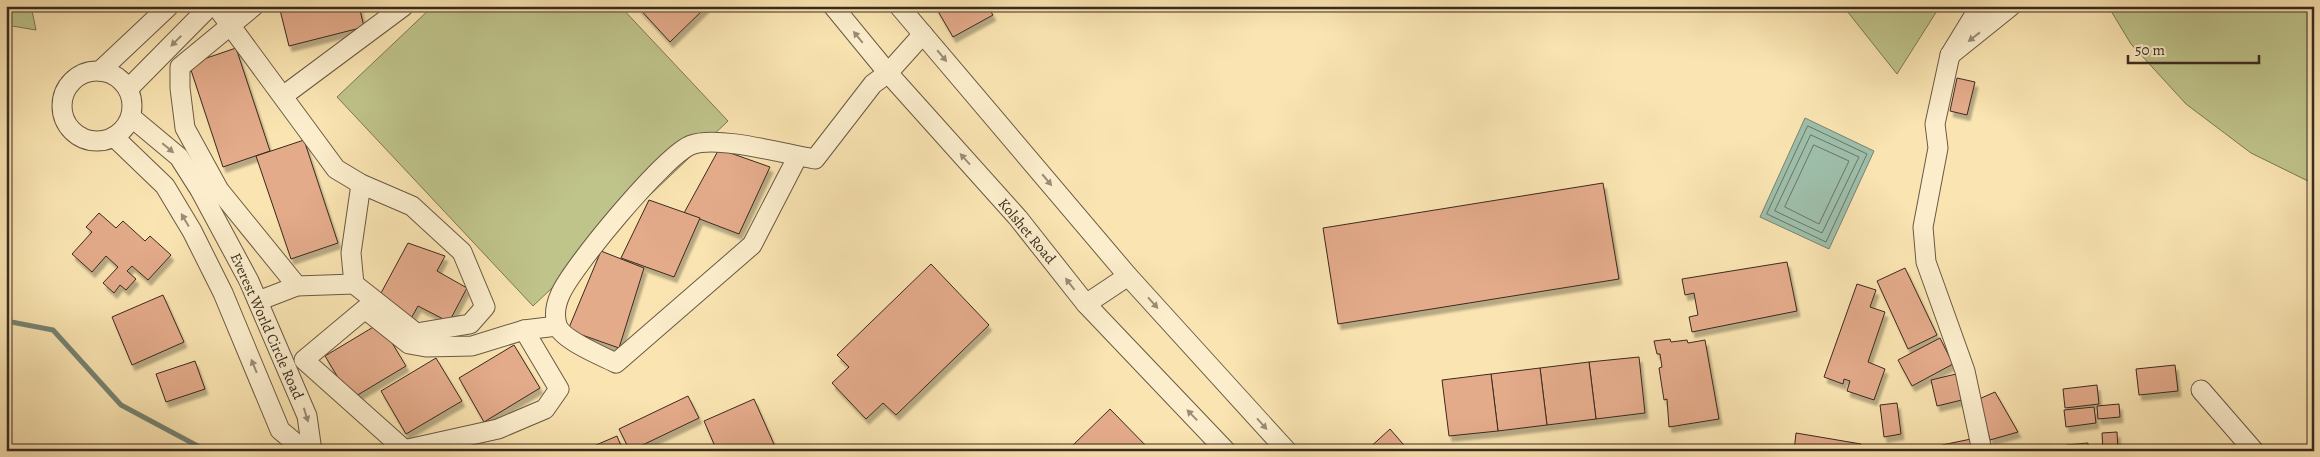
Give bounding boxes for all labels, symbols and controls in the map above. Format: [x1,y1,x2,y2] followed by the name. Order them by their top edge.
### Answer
[853,31,864,44] one-way arrow
[1968,32,1981,43] one-way arrow
[2128,32,2259,64] scale bar
[170,35,182,47] one-way arrow
[2135,40,2165,60] text: 50 m
[936,50,947,63] one-way arrow
[161,143,174,154] one-way arrow
[959,154,971,166] one-way arrow
[1041,174,1053,186] one-way arrow
[994,194,1061,269] street label: Kolshet Road
[181,213,190,226] one-way arrow
[226,250,309,403] street label: Everest World Circle Road
[1064,278,1075,291] one-way arrow
[1147,297,1159,309] one-way arrow
[250,359,258,374] one-way arrow
[302,408,310,423] one-way arrow
[1186,410,1198,422] one-way arrow
[1256,417,1268,429] one-way arrow

